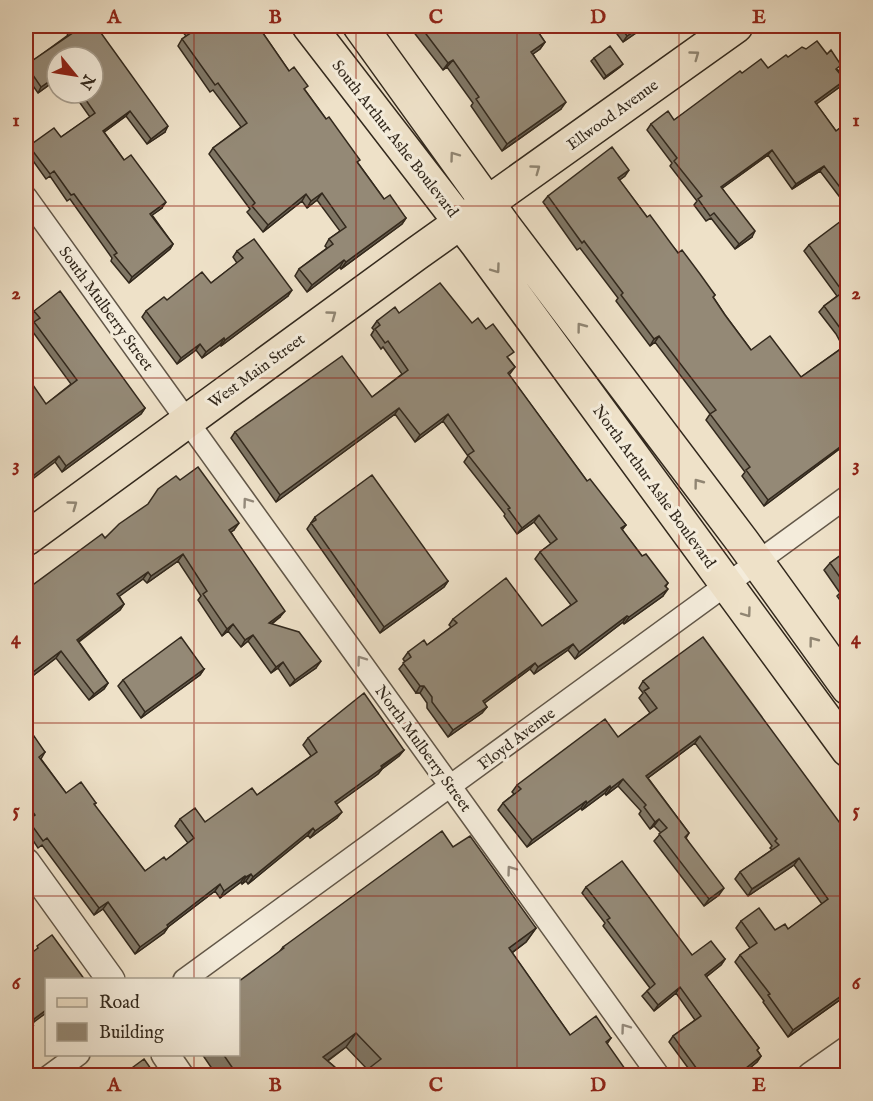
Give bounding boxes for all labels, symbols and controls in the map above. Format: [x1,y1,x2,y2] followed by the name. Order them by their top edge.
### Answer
[106,5,122,30] text: A
[268,5,282,30] text: B
[429,5,443,30] text: C
[590,5,606,30] text: D
[752,5,766,30] text: E
[45,45,105,105] north arrow
[688,51,699,62] one-way arrow
[327,57,462,222] street label: South Arthur Ashe Boulevard
[74,70,99,93] text: N
[564,76,663,155] street label: Ellwood Avenue
[12,108,20,133] text: 1
[852,108,860,133] text: 1
[451,151,462,162] one-way arrow
[530,165,541,176] one-way arrow
[54,243,158,376] street label: South Mulberry Street
[488,263,499,274] one-way arrow
[11,281,21,306] text: 2
[851,281,861,306] text: 2
[325,311,336,322] one-way arrow
[577,323,588,334] one-way arrow
[205,330,310,413] street label: West Main Street
[587,402,720,573] street label: North Arthur Ashe Boulevard
[12,453,20,478] text: 3
[852,453,860,478] text: 3
[694,479,705,490] one-way arrow
[243,498,254,509] one-way arrow
[66,501,77,512] one-way arrow
[740,607,751,618] one-way arrow
[11,626,22,651] text: 4
[851,626,862,651] text: 4
[809,636,820,647] one-way arrow
[357,656,368,667] one-way arrow
[370,682,475,817] street label: North Mulberry Street
[475,704,560,775] street label: Floyd Avenue
[12,798,20,823] text: 5
[852,798,860,823] text: 5
[507,865,518,876] one-way arrow
[12,971,22,996] text: 6
[852,971,862,996] text: 6
[45,978,240,1056] legend
[99,992,140,1015] text: Road
[99,1022,164,1045] text: Building
[621,1024,632,1035] one-way arrow
[106,1073,122,1098] text: A
[268,1073,282,1098] text: B
[429,1073,443,1098] text: C
[590,1073,606,1098] text: D
[752,1073,766,1098] text: E

